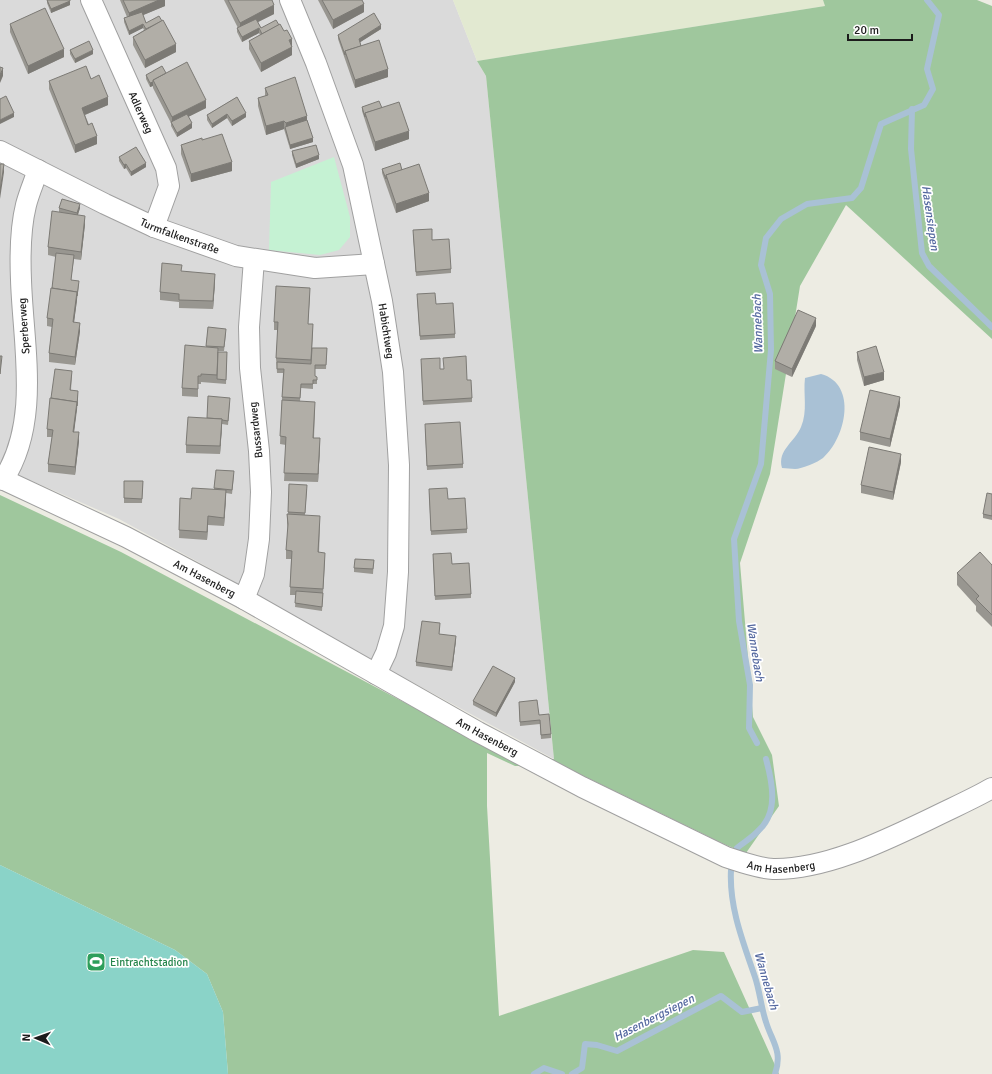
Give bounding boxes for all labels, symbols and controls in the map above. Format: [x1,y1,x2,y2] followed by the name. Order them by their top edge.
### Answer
[848,16,912,42] scale bar
[854,23,879,38] text: 20 m
[126,89,156,135] street label: Adlerweg
[918,185,942,252] water label: Hasensiepen
[138,215,221,256] street label: Turmfalkenstraße
[749,294,767,354] water label: Wannebach
[16,297,32,354] street label: Sperberweg
[376,302,397,360] street label: Habichtweg
[247,401,265,459] street label: Bussardweg
[171,557,238,600] street label: Am Hasenberg
[743,621,767,683] water label: Wannebach
[454,715,521,759] street label: Am Hasenberg
[746,858,816,876] street label: Am Hasenberg
[751,950,782,1012] water label: Wannebach
[85,951,107,973] sports icon: Eintrachtstadion
[110,956,188,969] place label: Eintrachtstadion
[611,991,697,1045] water label: Hasenbergsiepen
[16,1018,56,1058] north arrow
[20,1034,33,1042] text: N

